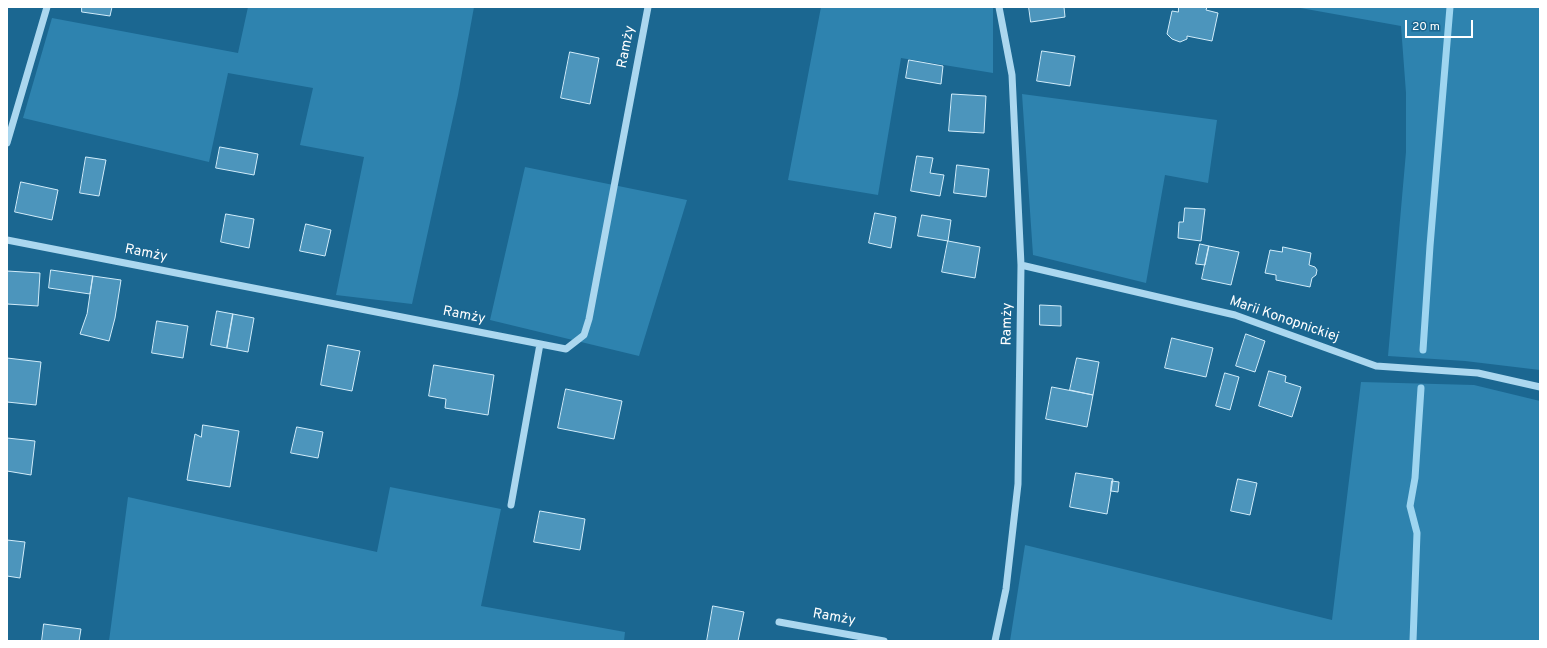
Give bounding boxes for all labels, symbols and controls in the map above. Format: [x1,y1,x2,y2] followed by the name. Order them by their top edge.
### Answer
[1407,12,1475,38] scale bar
[1412,19,1440,35] text: 20 m
[615,24,639,70] street label: Ramży
[123,242,169,266] street label: Ramży
[1227,293,1341,347] street label: Marii Konopnickiej
[999,302,1017,346] street label: Ramży
[441,304,487,328] street label: Ramży
[811,606,857,630] street label: Ramży

